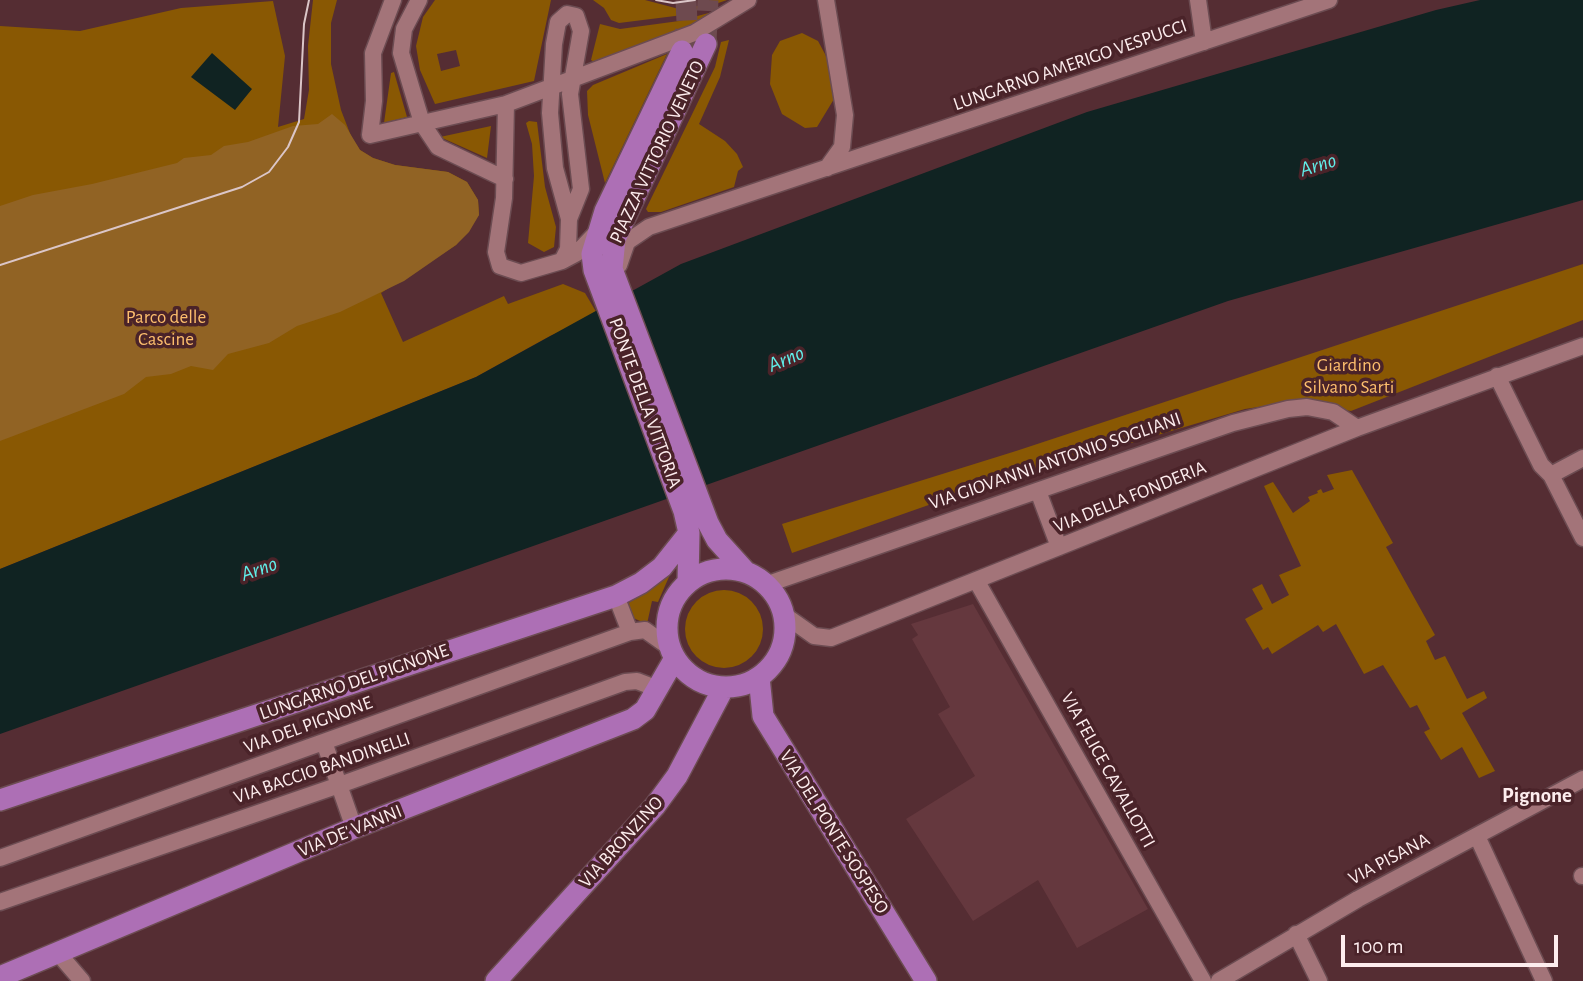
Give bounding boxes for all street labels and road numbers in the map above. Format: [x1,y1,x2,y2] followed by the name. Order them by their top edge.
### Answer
[950,14,1190,116] street label: LUNGARNO AMERIGO VESPUCCI
[605,57,709,247] street label: PIAZZA VITTORIO VENETO
[604,315,686,491] street label: PONTE DELLA VITTORIA
[926,407,1184,515] street label: VIA GIOVANNI ANTONIO SOGLIANI
[1050,456,1210,538] street label: VIA DELLA FONDERIA
[256,639,452,725] street label: LUNGARNO DEL PIGNONE
[1056,688,1160,852] street label: VIA FELICE CAVALLOTTI
[241,691,375,759] street label: VIA DEL PIGNONE
[231,727,413,809] street label: VIA BACCIO BANDINELLI
[774,746,894,918] street label: VIA DEL PONTE SOSPESO
[574,792,668,892] street label: VIA BRONZINO
[295,800,405,862] street label: VIA DE' VANNI
[1344,828,1434,890] street label: VIA PISANA

